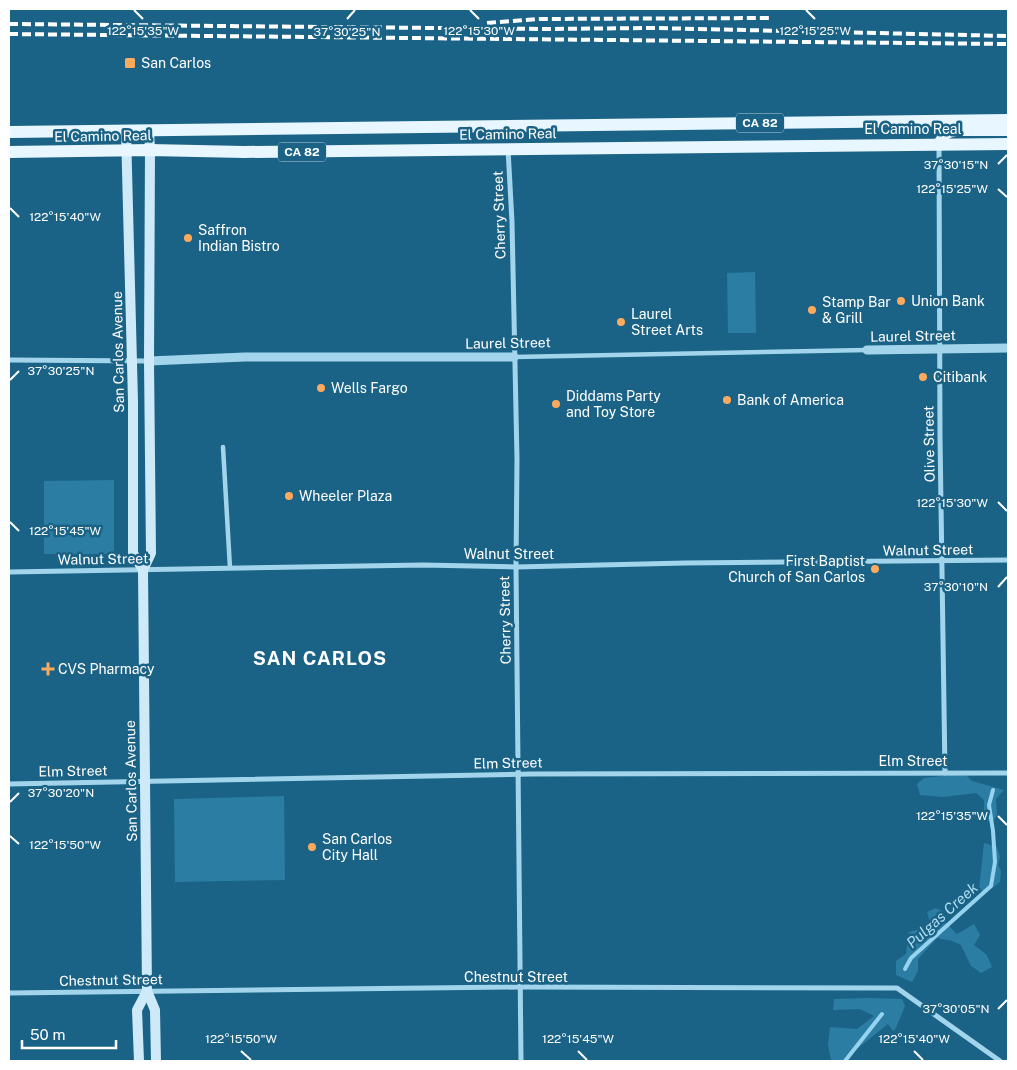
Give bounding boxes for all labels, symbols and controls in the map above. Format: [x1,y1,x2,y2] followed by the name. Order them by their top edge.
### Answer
[107,24,180,38] text: 122°15'35"W
[443,24,515,38] text: 122°15'30"W
[779,24,851,38] text: 122°15'25"W
[314,25,380,39] text: 37°30'25"N
[141,55,211,71] place label: San Carlos
[123,56,137,70] marker: San Carlos
[736,114,784,132] road number: CA 82
[864,121,962,137] street label: El Camino Real
[459,125,557,143] street label: El Camino Real
[54,127,152,145] street label: El Camino Real
[278,142,326,162] road number: CA 82
[924,158,988,172] text: 37°30'15"N
[489,170,509,260] street label: Cherry Street
[916,182,988,196] text: 122°15'25"W
[29,210,101,224] text: 122°15'40"W
[198,222,280,254] place label: Saffron Indian Bistro
[182,232,194,244] marker: Saffron Indian Bistro
[109,291,127,413] street label: San Carlos Avenue
[911,293,985,309] place label: Union Bank
[822,294,891,326] place label: Stamp Bar & Grill
[895,295,907,307] marker: Union Bank
[806,304,818,316] marker: Stamp Bar & Grill
[631,306,703,338] place label: Laurel Street Arts
[615,316,627,328] marker: Laurel Street Arts
[870,327,956,345] street label: Laurel Street
[465,334,551,352] street label: Laurel Street
[28,364,94,378] text: 37°30'25"N
[933,369,987,385] place label: Citibank
[917,371,929,383] marker: Citibank
[331,380,408,396] place label: Wells Fargo
[315,382,327,394] marker: Wells Fargo
[566,388,661,420] place label: Diddams Party and Toy Store
[737,392,844,408] place label: Bank of America
[721,394,733,406] marker: Bank of America
[550,398,562,410] marker: Diddams Party and Toy Store
[920,405,938,483] street label: Olive Street
[299,488,392,504] place label: Wheeler Plaza
[283,490,295,502] marker: Wheeler Plaza
[916,496,988,510] text: 122°15'30"W
[29,524,102,538] text: 122°15'45"W
[883,541,973,559] street label: Walnut Street
[464,546,554,562] street label: Walnut Street
[58,550,148,568] street label: Walnut Street
[728,553,865,585] place label: First Baptist Church of San Carlos
[869,563,881,575] marker: First Baptist Church of San Carlos
[496,576,514,664] street label: Cherry Street
[924,580,988,594] text: 37°30'10"N
[253,647,387,669] district label: SAN CARLOS
[58,661,155,677] place label: CVS Pharmacy
[42,663,54,675] marker: CVS Pharmacy
[122,720,140,842] street label: San Carlos Avenue
[878,753,948,769] street label: Elm Street
[473,754,543,772] street label: Elm Street
[38,762,108,780] street label: Elm Street
[28,786,94,800] text: 37°30'20"N
[916,809,989,823] text: 122°15'35"W
[322,831,392,863] place label: San Carlos City Hall
[29,838,101,852] text: 122°15'50"W
[306,841,318,853] marker: San Carlos City Hall
[903,878,982,951] water label: Pulgas Creek
[464,969,568,985] street label: Chestnut Street
[59,971,163,989] street label: Chestnut Street
[922,1002,990,1016] text: 37°30'05"N
[22,1018,116,1050] scale bar
[30,1026,65,1043] text: 50 m
[205,1032,277,1046] text: 122°15'50"W
[542,1032,615,1046] text: 122°15'45"W
[878,1032,950,1046] text: 122°15'40"W

